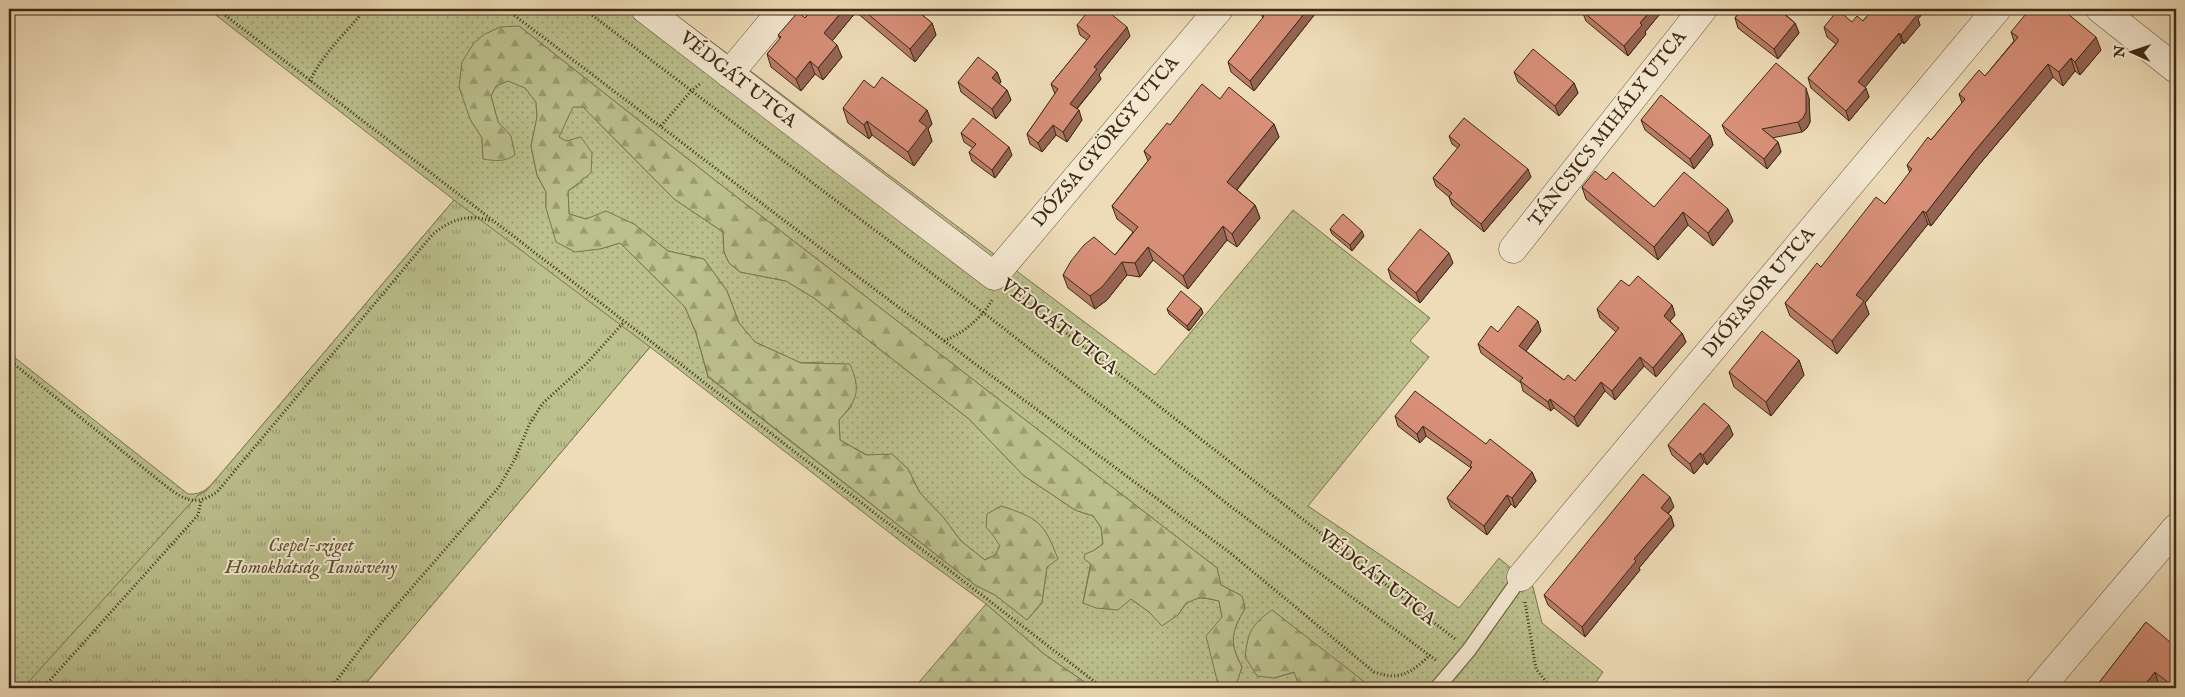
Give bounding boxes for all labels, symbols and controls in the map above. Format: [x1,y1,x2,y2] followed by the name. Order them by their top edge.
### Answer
[1523,24,1693,232] street label: TÁNCSICS MIHÁLY UTCA
[674,25,803,134] street label: VÉDGÁT UTCA
[2108,28,2158,78] north arrow
[2111,45,2129,59] text: N
[1027,50,1185,233] street label: DÓZSA GYÖRGY UTCA
[1697,221,1821,363] street label: DIÓFASOR UTCA
[995,272,1124,381] street label: VÉDGÁT UTCA
[1313,523,1442,632] street label: VÉDGÁT UTCA
[224,534,398,580] park label: Csepel-sziget Homokhátság Tanösvény

